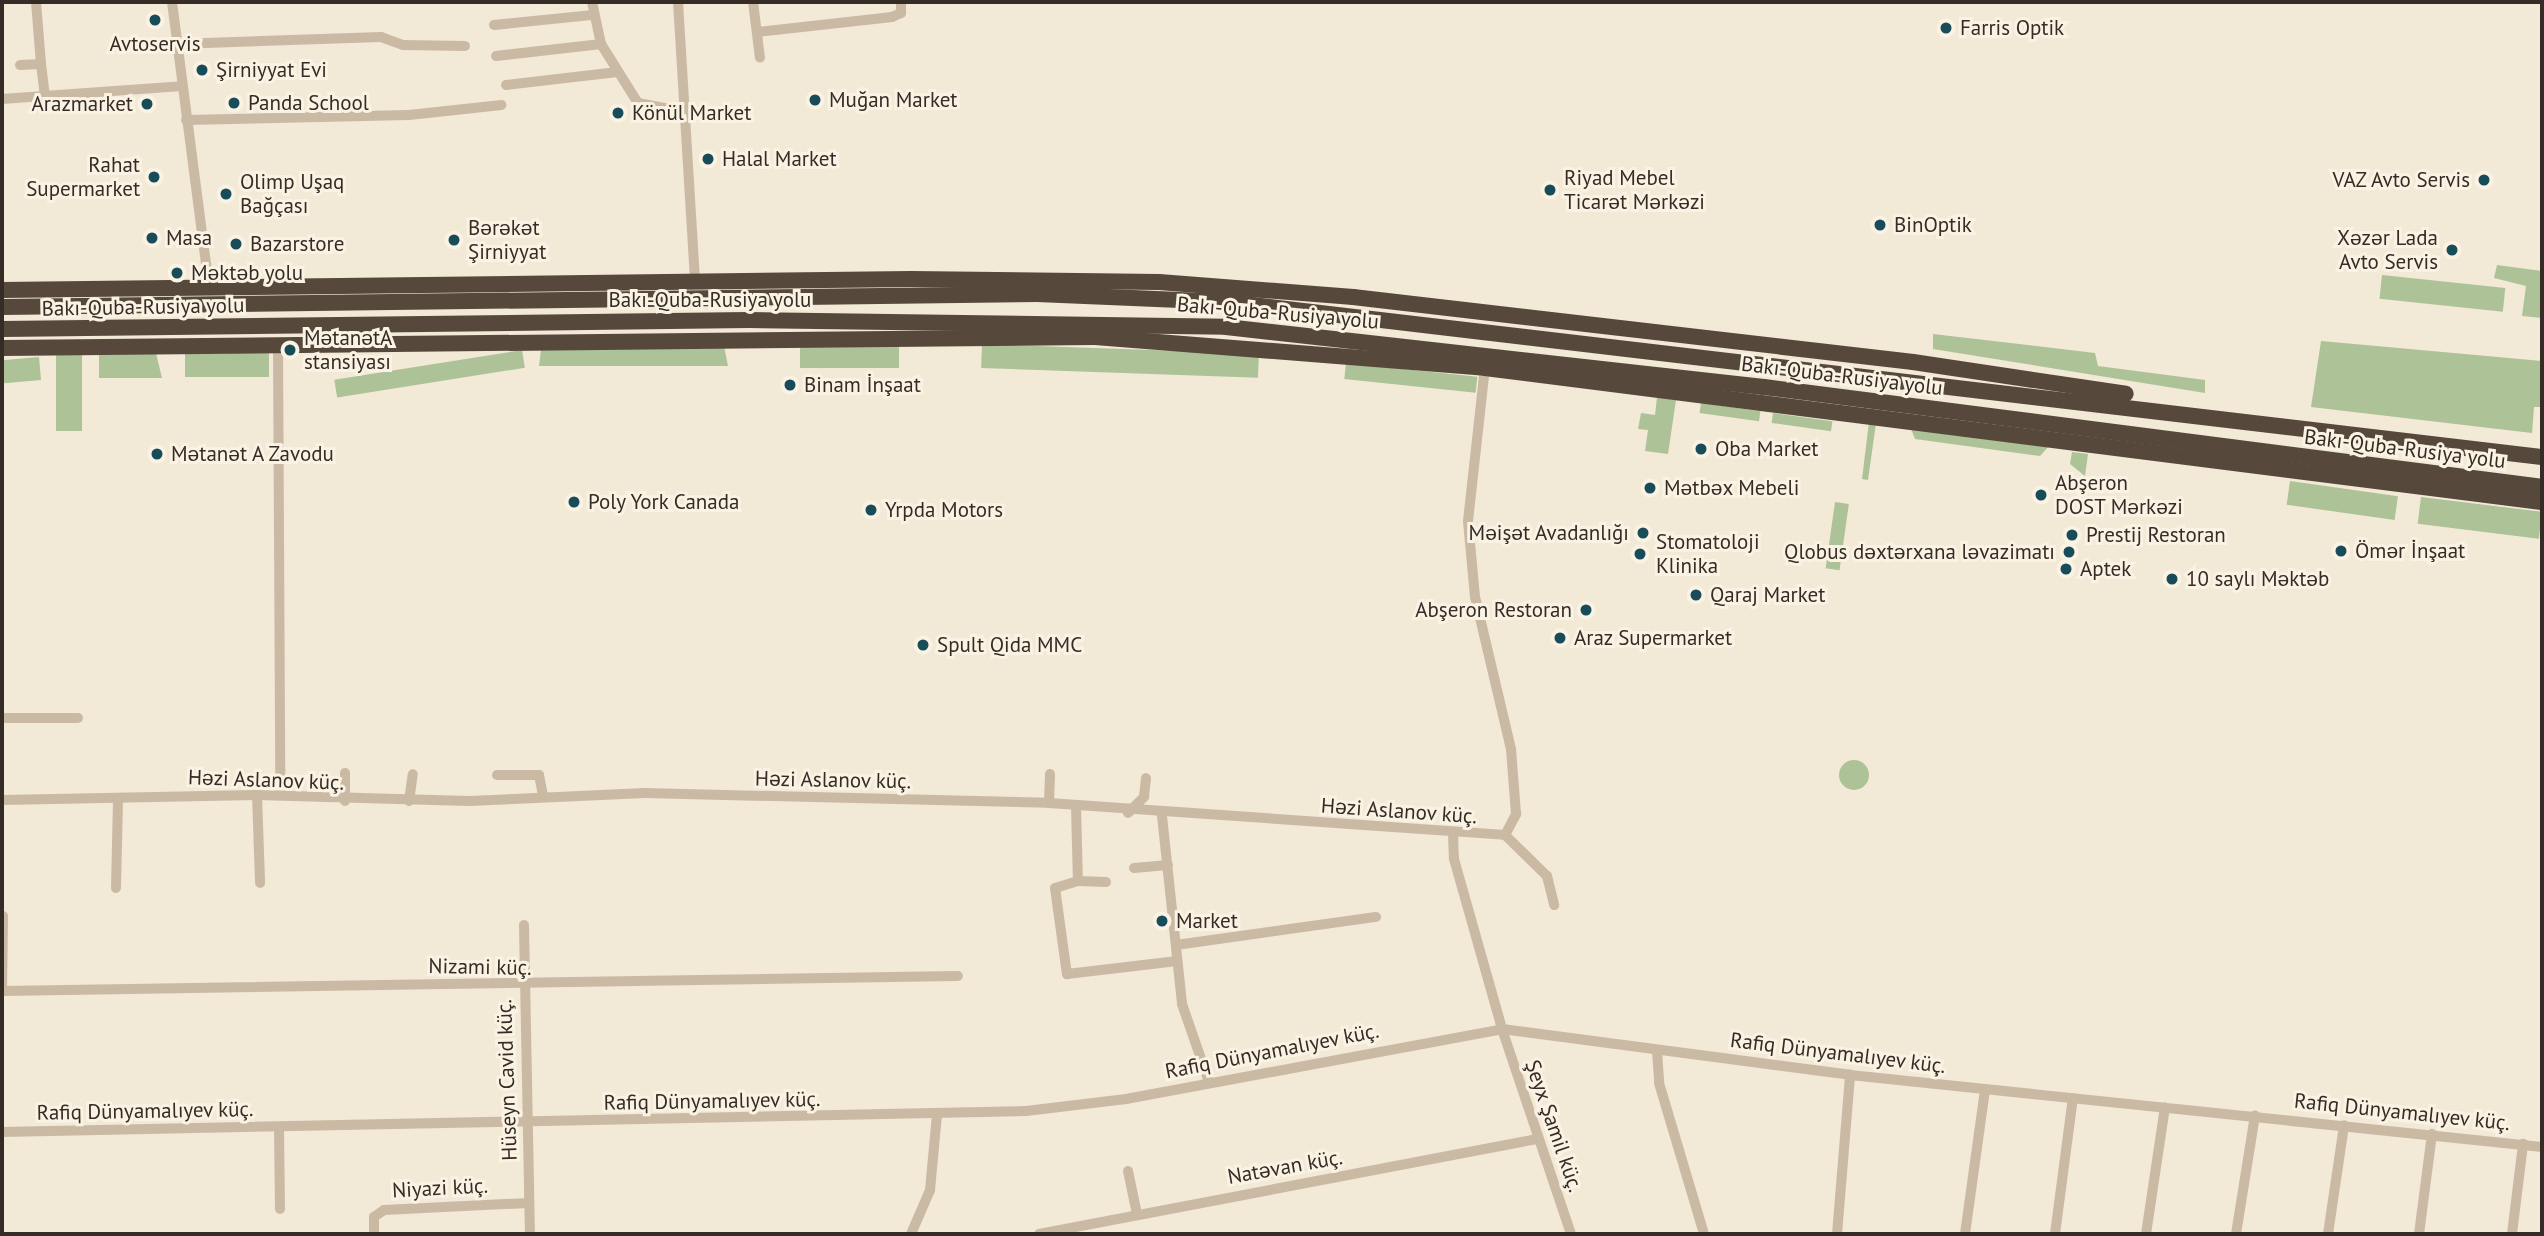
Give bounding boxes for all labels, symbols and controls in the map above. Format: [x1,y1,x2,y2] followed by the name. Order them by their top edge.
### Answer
[147,12,163,28] marker: Avtoservis
[1960,15,2064,41] place label: Farris Optik
[1938,20,1954,36] marker: Farris Optik
[109,31,201,57] place label: Avtoservis
[216,57,327,83] place label: Şirniyyat Evi
[194,62,210,78] marker: Şirniyyat Evi
[829,87,957,113] place label: Muğan Market
[248,90,369,116] place label: Panda School
[32,91,133,117] place label: Arazmarket
[807,92,823,108] marker: Muğan Market
[226,95,242,111] marker: Panda School
[139,96,155,112] marker: Arazmarket
[632,100,751,126] place label: Könül Market
[610,105,626,121] marker: Könül Market
[722,146,837,172] place label: Halal Market
[700,151,716,167] marker: Halal Market
[26,152,140,202] place label: Rahat Supermarket
[1564,165,1705,215] place label: Riyad Mebel Ticarət Mərkəzi
[2331,167,2470,193] place label: VAZ Avto Servis
[146,169,162,185] marker: Rahat Supermarket
[240,169,344,219] place label: Olimp Uşaq Bağçası
[2476,172,2492,188] marker: VAZ Avto Servis
[1542,182,1558,198] marker: Riyad Mebel Ticarət Mərkəzi
[218,186,234,202] marker: Olimp Uşaq Bağçası
[1894,212,1972,238] place label: BinOptik
[468,215,546,265] place label: Bərəkət Şirniyyat
[1872,217,1888,233] marker: BinOptik
[166,225,212,251] place label: Masa
[2337,225,2438,275] place label: Xəzər Lada Avto Servis
[144,230,160,246] marker: Masa
[250,231,344,257] place label: Bazarstore
[446,232,462,248] marker: Bərəkət Şirniyyat
[228,236,244,252] marker: Bazarstore
[2444,242,2460,258] marker: Xəzər Lada Avto Servis
[191,260,303,286] place label: Məktəb yolu
[169,265,185,281] marker: Məktəb yolu
[608,287,812,313] street label: Bakı-Quba-Rusiya yolu
[1176,292,1380,334] street label: Bakı-Quba-Rusiya yolu
[41,293,245,321] street label: Bakı-Quba-Rusiya yolu
[304,325,392,375] place label: MətanətA stansiyası
[282,342,298,358] marker: MətanətA stansiyası
[1740,351,1944,401] street label: Bakı-Quba-Rusiya yolu
[804,372,921,398] place label: Binam İnşaat
[782,377,798,393] marker: Binam İnşaat
[2303,424,2507,474] street label: Bakı-Quba-Rusiya yolu
[1715,436,1818,462] place label: Oba Market
[171,441,336,467] place label: Mətanət A Zavodu
[1693,441,1709,457] marker: Oba Market
[149,446,165,462] marker: Mətanət A Zavodu
[2055,470,2184,520] place label: Abşeron DOST Mərkəzi
[1664,475,1800,501] place label: Mətbəx Mebeli
[1642,480,1658,496] marker: Mətbəx Mebeli
[2033,487,2049,503] marker: Abşeron DOST Mərkəzi
[588,489,741,515] place label: Poly York Canada
[566,494,582,510] marker: Poly York Canada
[885,497,1003,523] place label: Yrpda Motors
[863,502,879,518] marker: Yrpda Motors
[1468,520,1629,546] place label: Məişət Avadanlığı
[2086,522,2226,548] place label: Prestij Restoran
[1635,525,1651,541] marker: Məişət Avadanlığı
[2064,527,2080,543] marker: Prestij Restoran
[1656,529,1760,579] place label: Stomatoloji Klinika
[2355,538,2465,564] place label: Ömər İnşaat
[1784,539,2055,565] place label: Qlobus dəxtərxana ləvazimatı
[2333,543,2349,559] marker: Ömər İnşaat
[1630,544,1650,564] marker: Stomatoloji Klinika
[2061,544,2077,560] marker: Qlobus dəxtərxana ləvazimatı
[2080,556,2131,582] place label: Aptek
[2058,561,2074,577] marker: Aptek
[2186,566,2329,592] place label: 10 saylı Məktəb
[2164,571,2180,587] marker: 10 saylı Məktəb
[1710,582,1825,608] place label: Qaraj Market
[1688,587,1704,603] marker: Qaraj Market
[1415,597,1572,623] place label: Abşeron Restoran
[1578,602,1594,618] marker: Abşeron Restoran
[1574,625,1733,651] place label: Araz Supermarket
[1552,630,1568,646] marker: Araz Supermarket
[937,632,1082,658] place label: Spult Qida MMC
[915,637,931,653] marker: Spult Qida MMC
[187,765,345,795] street label: Həzi Aslanov küç.
[754,766,912,794] street label: Həzi Aslanov küç.
[1319,793,1479,829] street label: Həzi Aslanov küç.
[1176,908,1238,934] place label: Market
[1154,913,1170,929] marker: Market
[428,954,532,980] street label: Nizami küç.
[492,999,522,1161] street label: Hüseyn Cavid küç.
[1163,1018,1381,1084] street label: Rafiq Dünyamalıyev küç.
[1728,1027,1948,1079] street label: Rafiq Dünyamalıyev küç.
[1520,1056,1588,1196] street label: Şeyx Şamil küç.
[603,1087,821,1115] street label: Rafiq Dünyamalıyev küç.
[2292,1088,2512,1136] street label: Rafiq Dünyamalıyev küç.
[36,1097,254,1125] street label: Rafiq Dünyamalıyev küç.
[1226,1144,1344,1190] street label: Natəvan küç.
[391,1173,489,1203] street label: Niyazi küç.

